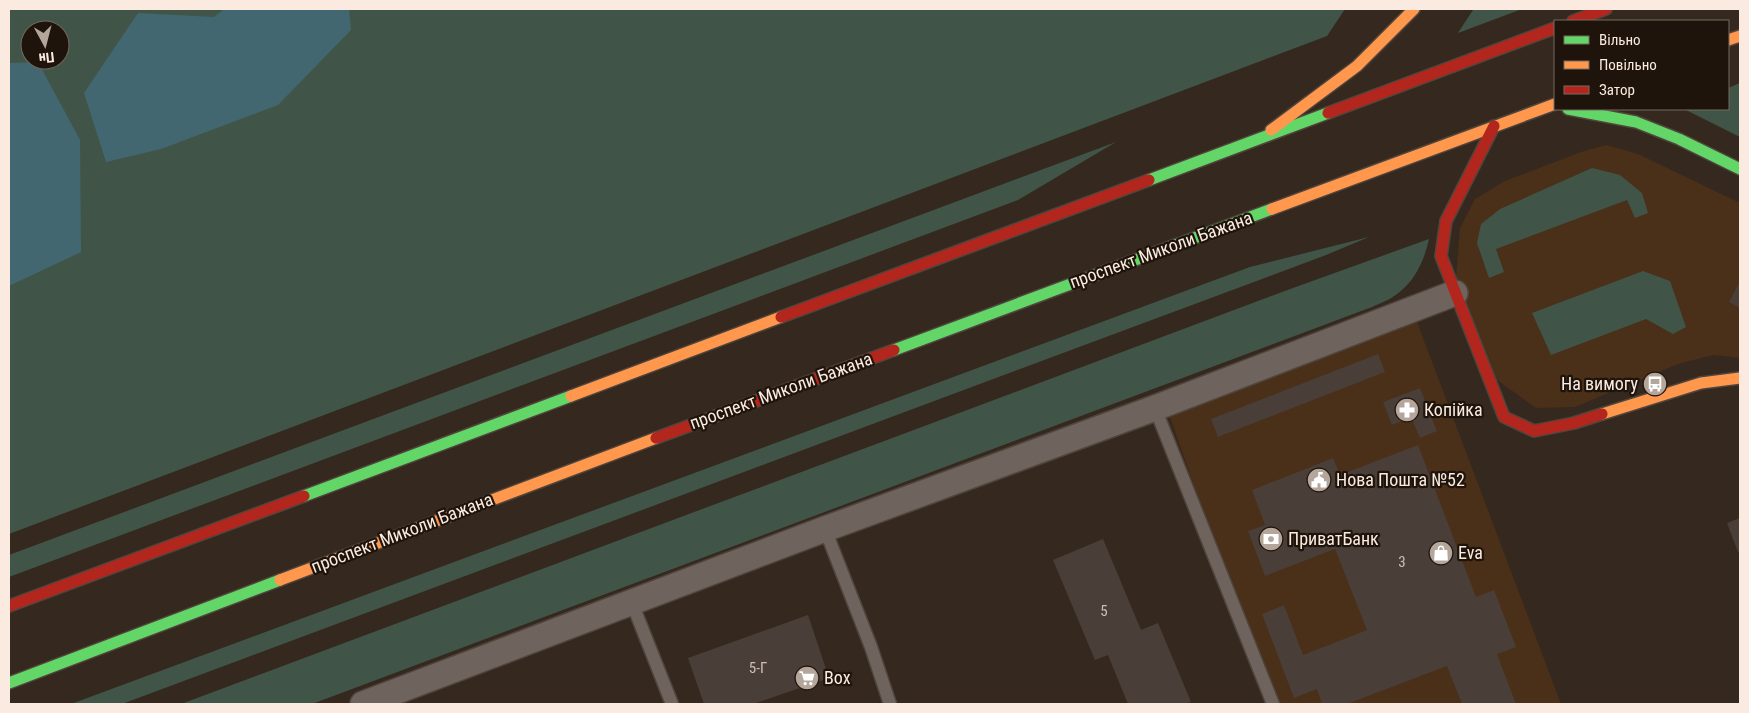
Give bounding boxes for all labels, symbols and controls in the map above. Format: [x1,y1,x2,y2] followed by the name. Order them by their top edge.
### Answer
[20,20,70,70] north arrow
[1554,20,1729,110] legend
[1599,31,1641,49] text: Вільно
[38,49,55,67] text: Пн
[1599,56,1657,74] text: Повільно
[1599,81,1635,99] text: Затор
[1067,207,1255,292] street label: проспект Миколи Бажана
[687,348,875,433] street label: проспект Миколи Бажана
[1642,371,1668,397] bus stop icon: На вимогу
[1561,373,1638,394] place label: На вимогу
[1394,397,1420,423] pharmacy icon: Копійка
[1424,399,1483,420] place label: Копійка
[1306,467,1332,493] public building icon: Нова Пошта №52
[1336,469,1465,490] place label: Нова Пошта №52
[308,488,496,577] street label: проспект Миколи Бажана
[1258,526,1284,552] bank icon: ПриватБанк
[1288,528,1379,549] place label: ПриватБанк
[1428,540,1454,566] shop icon: Eva
[1458,542,1483,563] place label: Eva
[1398,553,1406,571] house number: 3
[1100,602,1108,620] house number: 5
[749,659,767,677] house number: 5-Г
[794,665,820,691] supermarket icon: Box
[824,667,851,688] place label: Box

